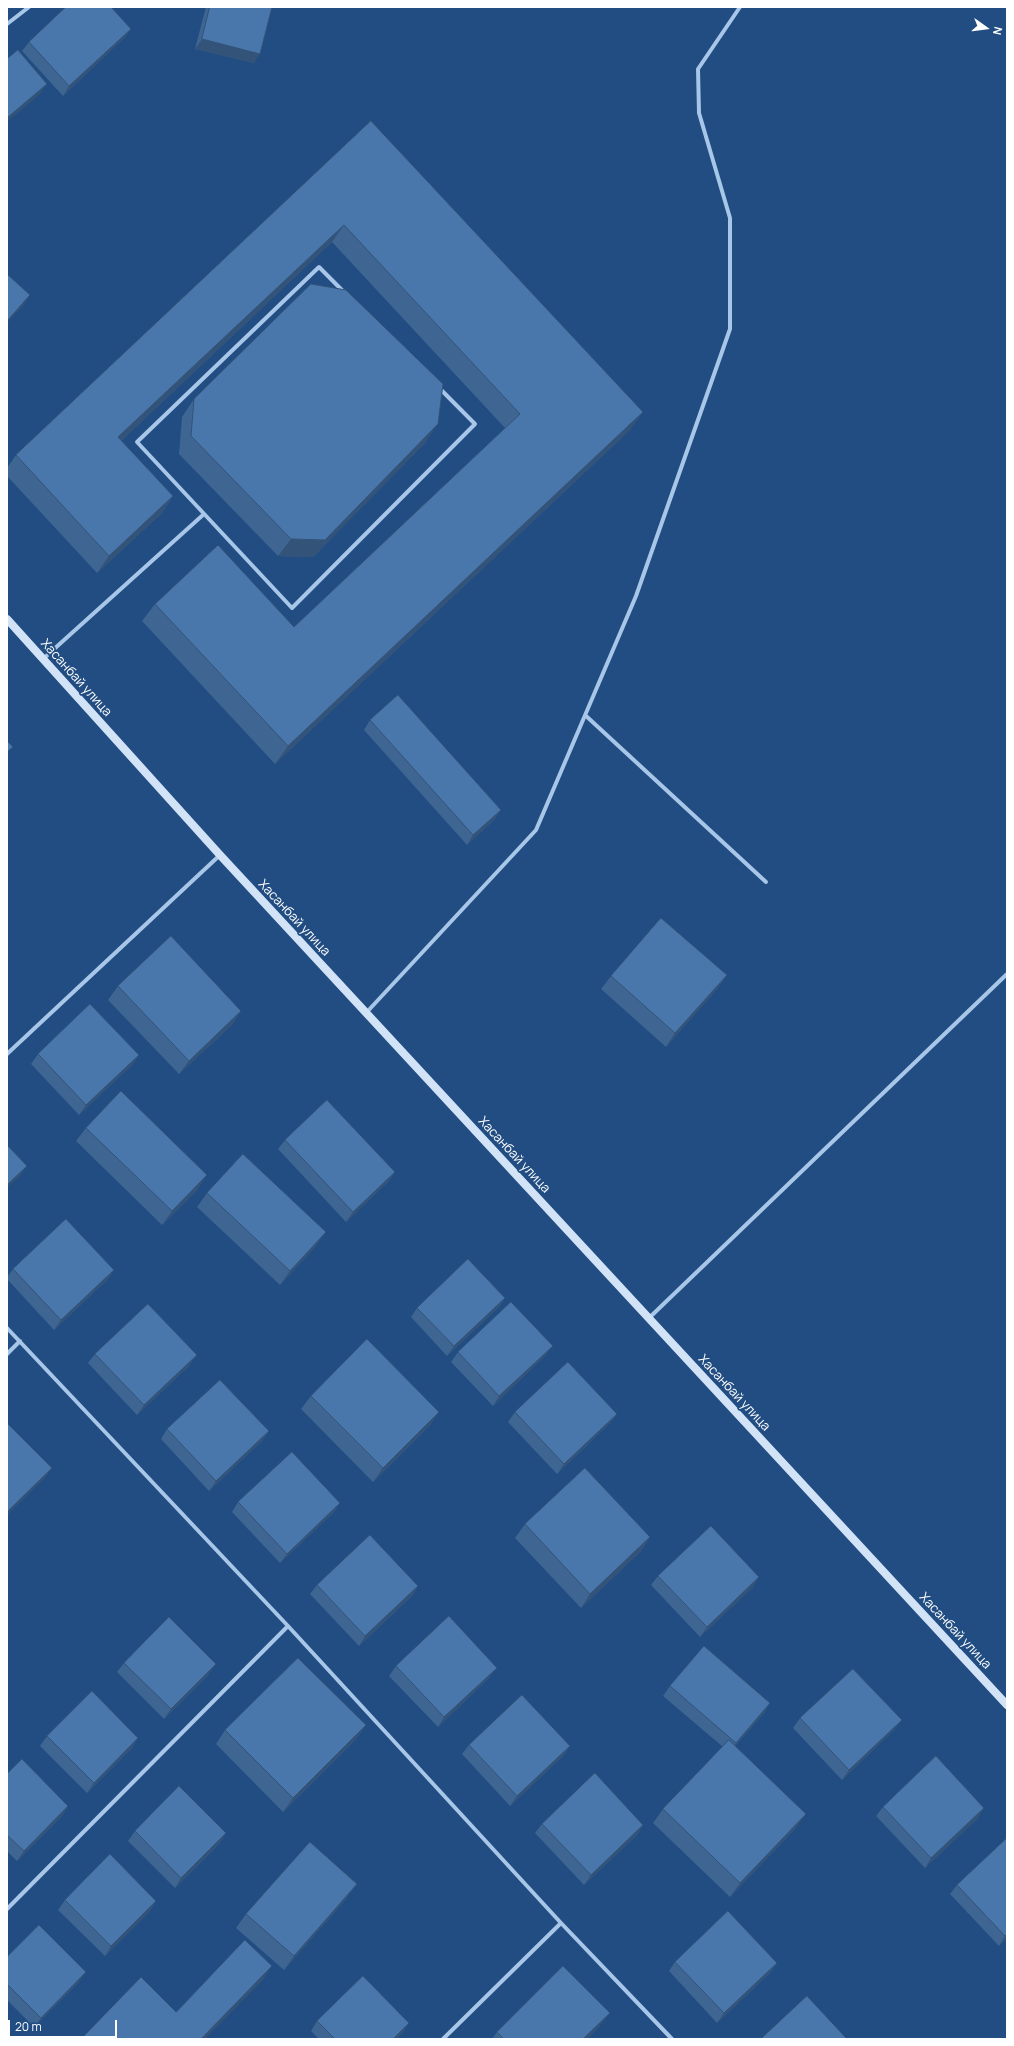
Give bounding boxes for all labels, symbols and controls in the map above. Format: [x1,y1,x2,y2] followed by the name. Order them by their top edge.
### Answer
[966,8,1006,48] north arrow
[990,25,1006,37] text: N
[37,636,115,720] street label: Хасанбай улица
[255,877,333,959] street label: Хасанбай улица
[475,1114,553,1196] street label: Хасанбай улица
[695,1352,773,1434] street label: Хасанбай улица
[916,1590,994,1672] street label: Хасанбай улица
[10,2012,119,2038] scale bar
[15,2018,42,2035] text: 20 m

